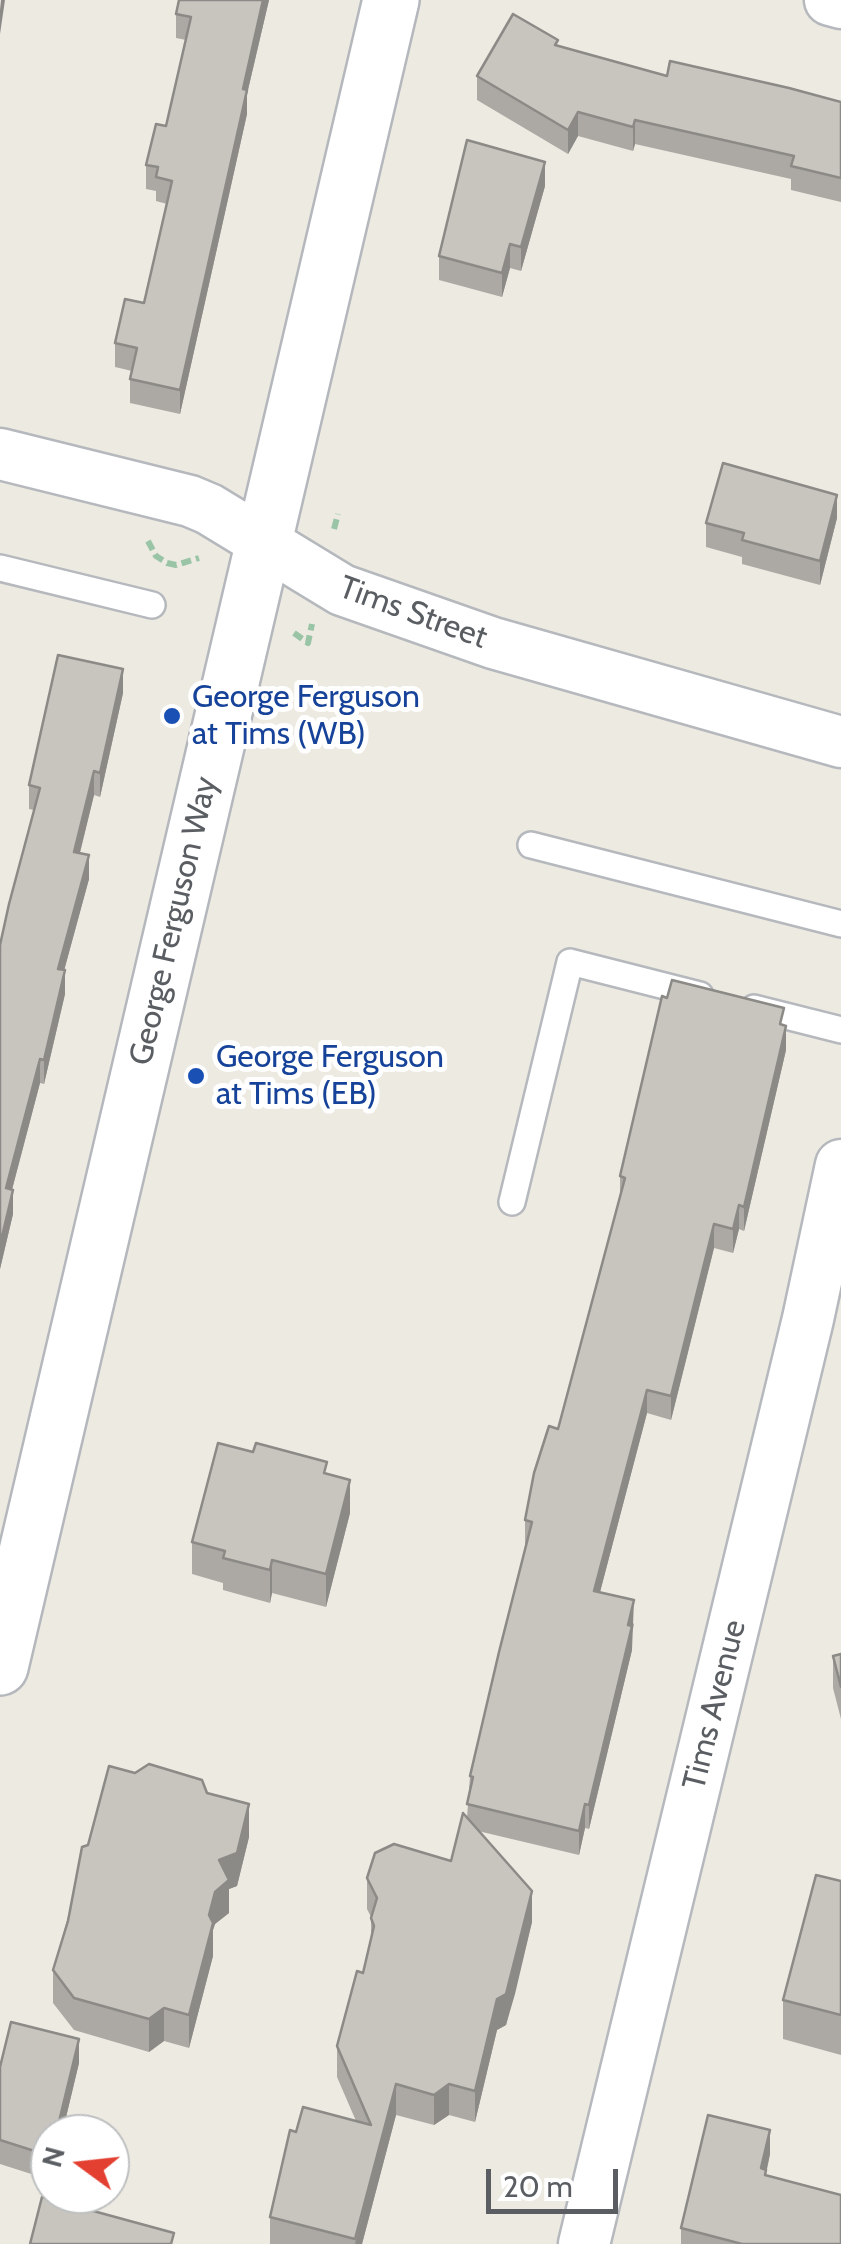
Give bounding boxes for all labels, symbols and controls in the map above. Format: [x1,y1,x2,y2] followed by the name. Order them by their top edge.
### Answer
[334,569,492,657] street label: Tims Street
[192,679,420,754] place label: George Ferguson at Tims (WB)
[161,705,183,727] marker: George Ferguson at Tims (WB)
[122,773,226,1069] street label: George Ferguson Way
[216,1039,444,1114] place label: George Ferguson at Tims (EB)
[185,1065,207,1087] marker: George Ferguson at Tims (EB)
[675,1616,755,1794] street label: Tims Avenue
[30,2114,130,2214] north arrow
[34,2143,72,2171] text: N
[491,2149,624,2211] scale bar
[503,2168,573,2205] text: 20 m

